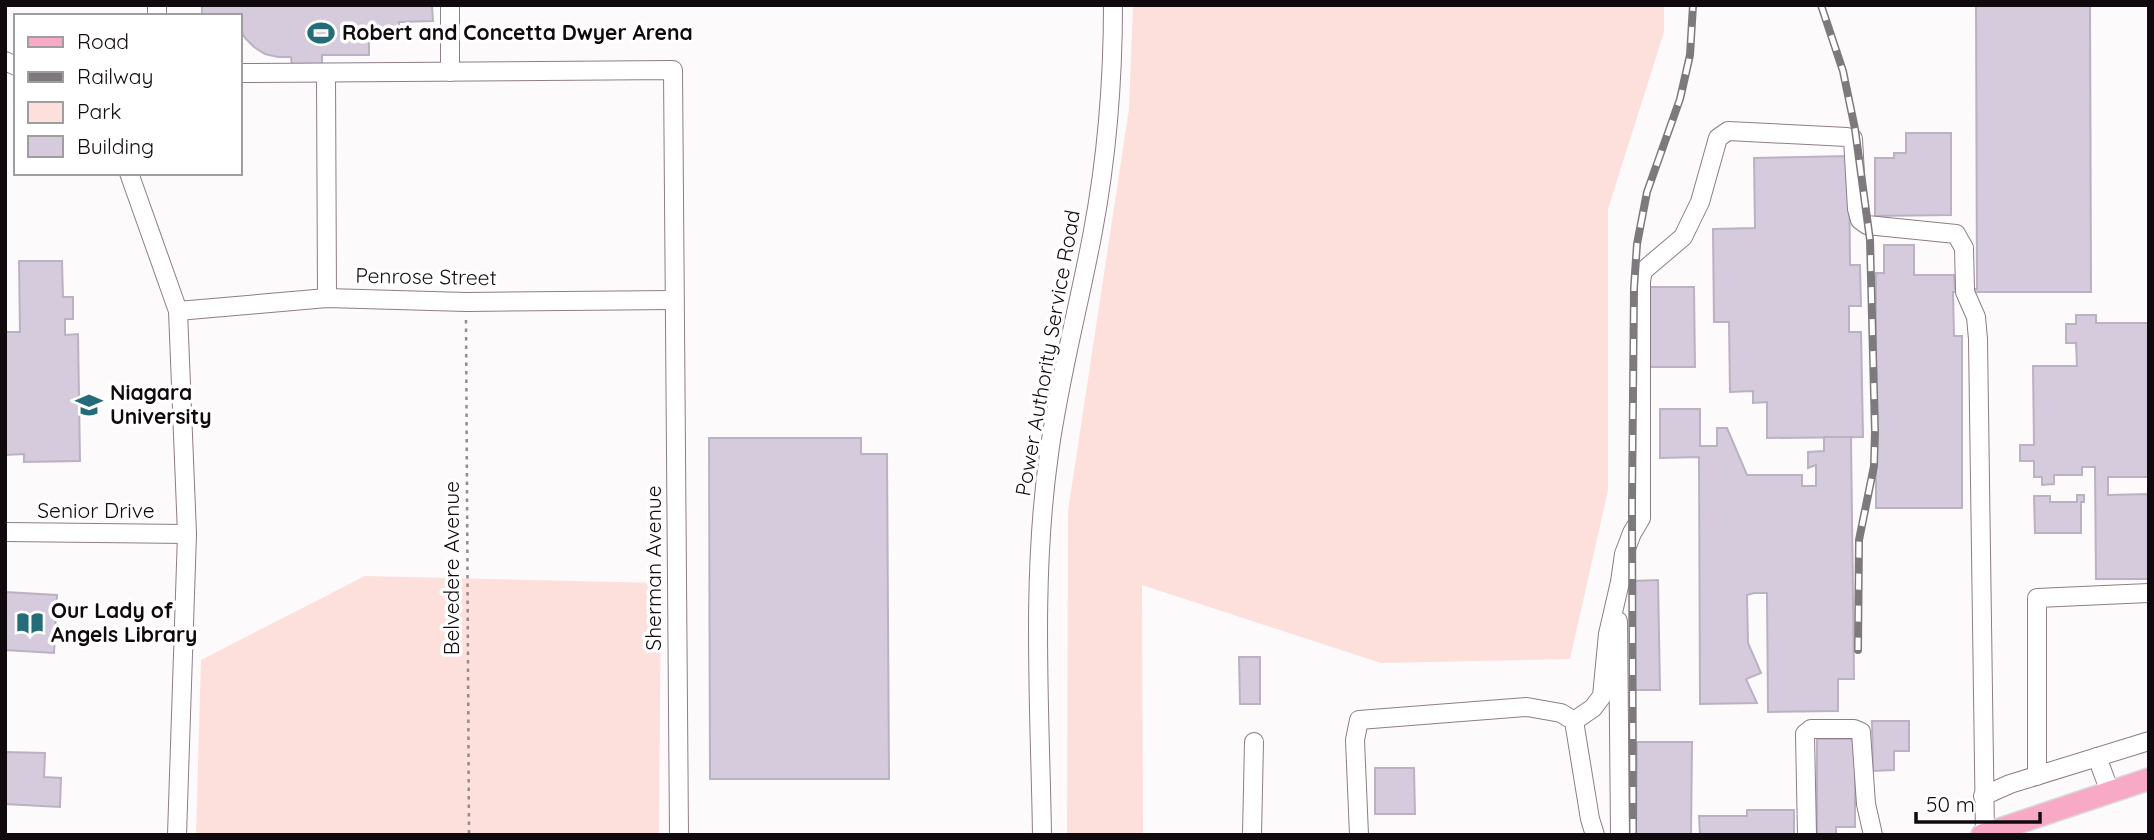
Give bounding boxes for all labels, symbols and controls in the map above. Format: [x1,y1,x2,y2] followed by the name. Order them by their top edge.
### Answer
[14,14,242,175] legend
[306,18,336,48] sports icon: Robert and Concetta Dwyer Arena
[342,19,693,45] place label: Robert and Concetta Dwyer Arena
[77,28,129,54] text: Road
[77,63,153,89] text: Railway
[77,98,121,124] text: Park
[77,133,154,159] text: Building
[1009,208,1085,498] street label: Power Authority Service Road
[355,262,497,290] street label: Penrose Street
[110,379,211,429] place label: Niagara University
[74,390,104,420] school or university icon: Niagara University
[438,481,464,655] street label: Belvedere Avenue
[640,485,666,651] street label: Sherman Avenue
[37,497,155,523] street label: Senior Drive
[51,597,197,647] place label: Our Lady of Angels Library
[15,608,45,638] library icon: Our Lady of Angels Library
[1916,780,2040,824] scale bar
[1926,791,1975,817] text: 50 m

